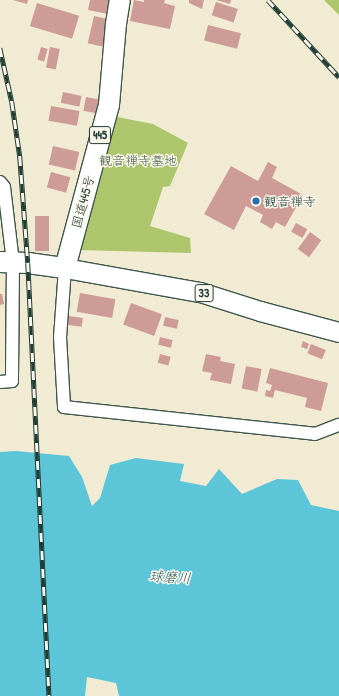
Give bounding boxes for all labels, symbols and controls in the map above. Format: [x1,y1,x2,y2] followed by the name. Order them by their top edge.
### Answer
[88,125,112,145] road number: 445
[99,152,177,168] park label: 観音禅寺墓地
[68,174,98,230] street label: 国道445号
[264,193,316,209] place label: 観音禅寺
[251,196,261,206] marker: 観音禅寺
[194,283,214,303] road number: 33
[149,568,191,586] water label: 球磨川

